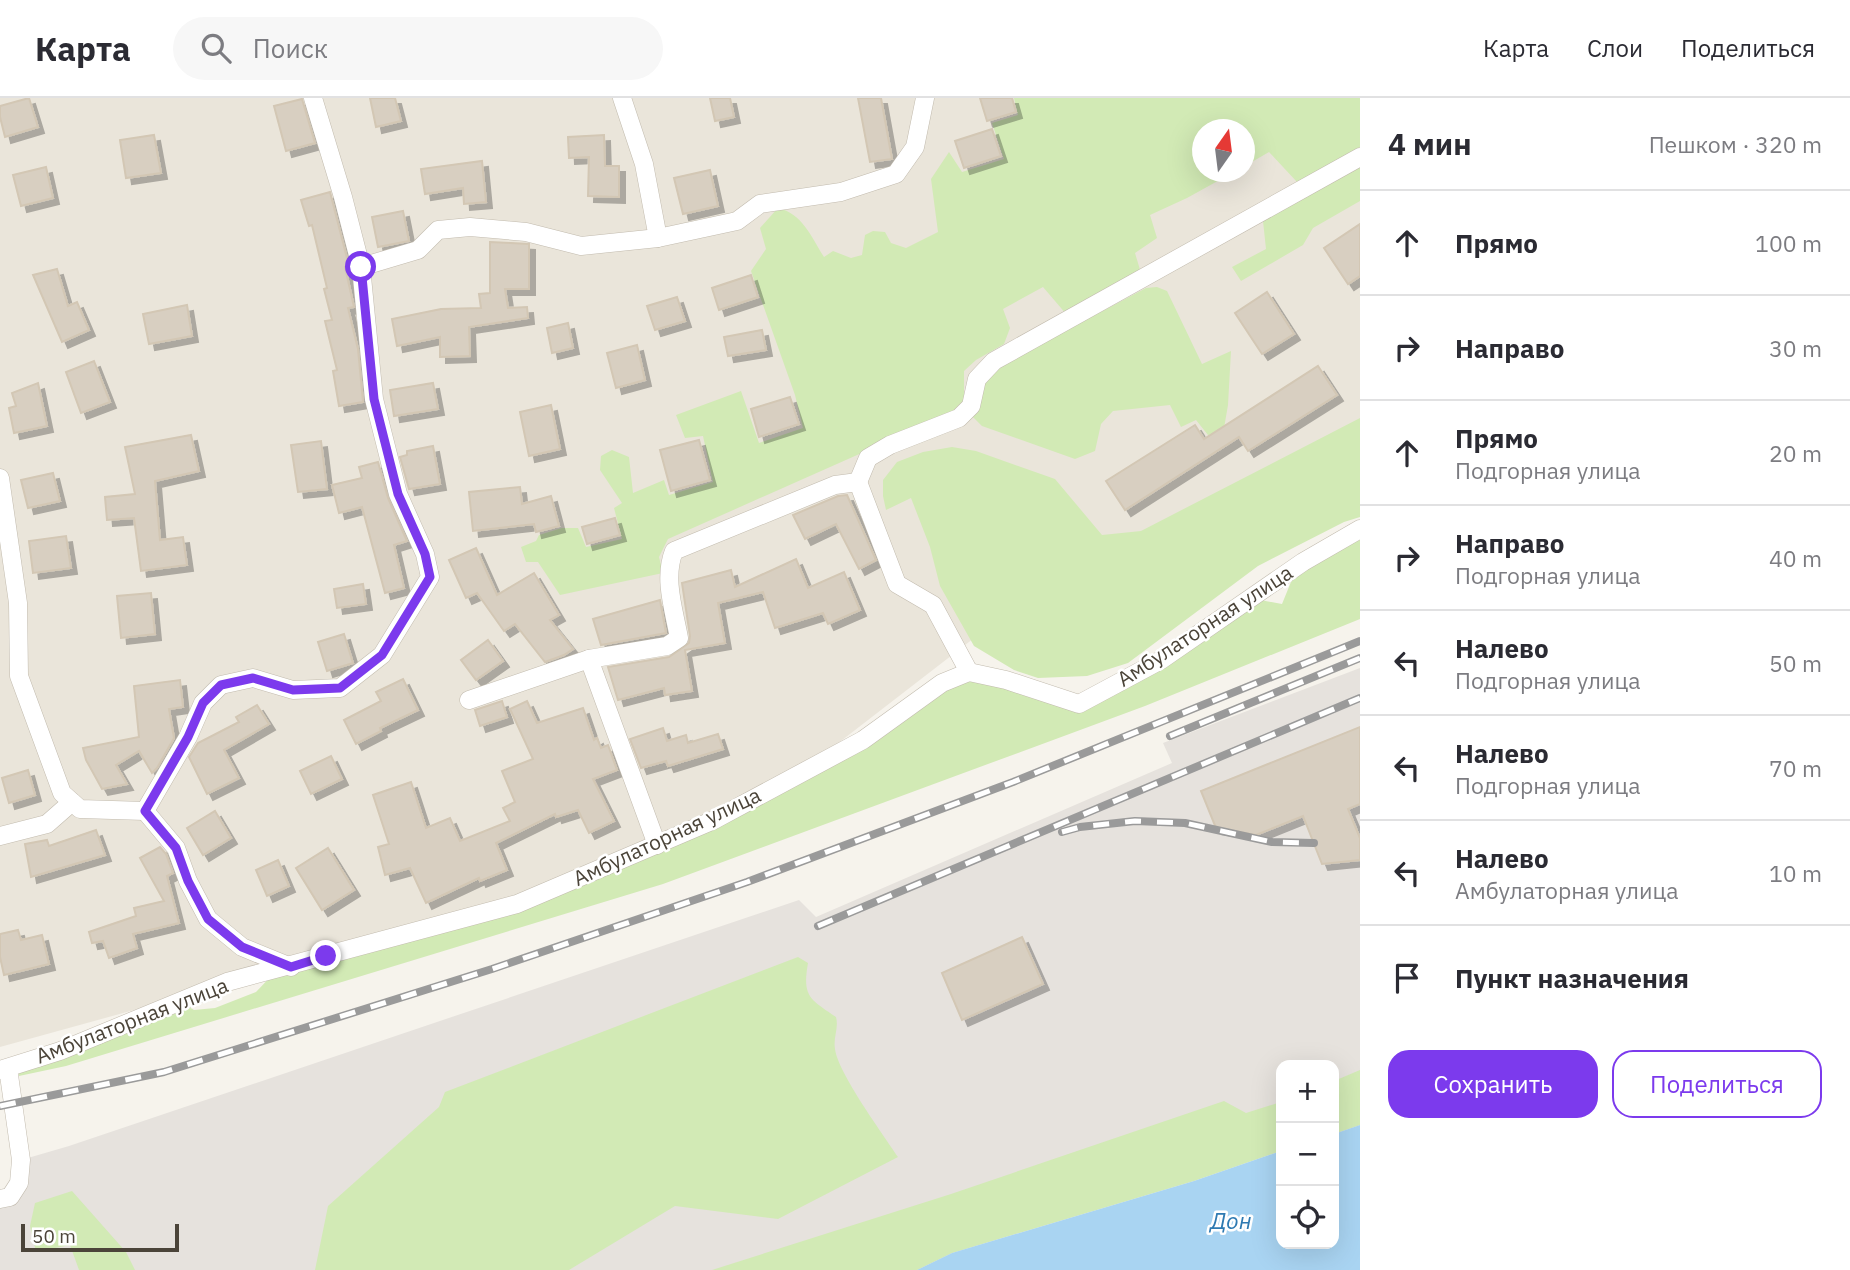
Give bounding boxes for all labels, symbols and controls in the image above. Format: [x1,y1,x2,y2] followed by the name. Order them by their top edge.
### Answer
[173,17,663,80] search box
[35,27,131,70] text: Карта
[197,29,235,67] icon: search
[253,31,328,65] text: Поиск
[1483,32,1549,64] text: Карта
[1587,32,1643,64] text: Слои
[1681,32,1815,64] text: Поделиться
[1192,119,1255,182] north arrow
[1388,124,1472,163] text: 4 мин
[1649,129,1822,159] text: Пешком · 320 m
[1388,224,1426,262] icon: ahead
[1455,226,1538,260] text: Прямо
[1755,228,1822,258] text: 100 m
[345,251,376,282] route start
[1388,329,1426,367] icon: right
[1455,331,1564,365] text: Направо
[1769,333,1822,363] text: 30 m
[1455,421,1538,455] text: Прямо
[1388,434,1426,472] icon: ahead
[1769,438,1822,468] text: 20 m
[1455,455,1641,485] text: Подгорная улица
[1455,526,1564,560] text: Направо
[1388,539,1426,577] icon: right
[1769,543,1822,573] text: 40 m
[1111,558,1298,692] street label: Амбулаторная улица
[1455,560,1641,590] text: Подгорная улица
[1455,631,1549,665] text: Налево
[1388,644,1426,682] icon: left
[1769,648,1822,678] text: 50 m
[1455,665,1641,695] text: Подгорная улица
[1455,736,1549,770] text: Налево
[1388,749,1426,787] icon: left
[1769,753,1822,783] text: 70 m
[1455,770,1641,800] text: Подгорная улица
[568,780,765,892] street label: Амбулаторная улица
[1455,841,1549,875] text: Налево
[1388,854,1426,892] icon: left
[1769,858,1822,888] text: 10 m
[1455,875,1679,905] text: Амбулаторная улица
[310,940,341,971] route end
[1388,959,1426,997] icon: arrive
[1455,961,1689,995] text: Пункт назначения
[31,970,232,1070] street label: Амбулаторная улица
[1388,1050,1598,1118] button: Сохранить
[1612,1050,1822,1118] button: Поделиться
[1276,1060,1339,1249] map controls
[1276,1060,1339,1123] button: +
[1276,1123,1339,1186] button: −
[1276,1186,1339,1249] button: locate
[1208,1205,1252,1235] water label: Дон
[21,1221,178,1253] scale bar
[32,1224,76,1248] text: 50 m

